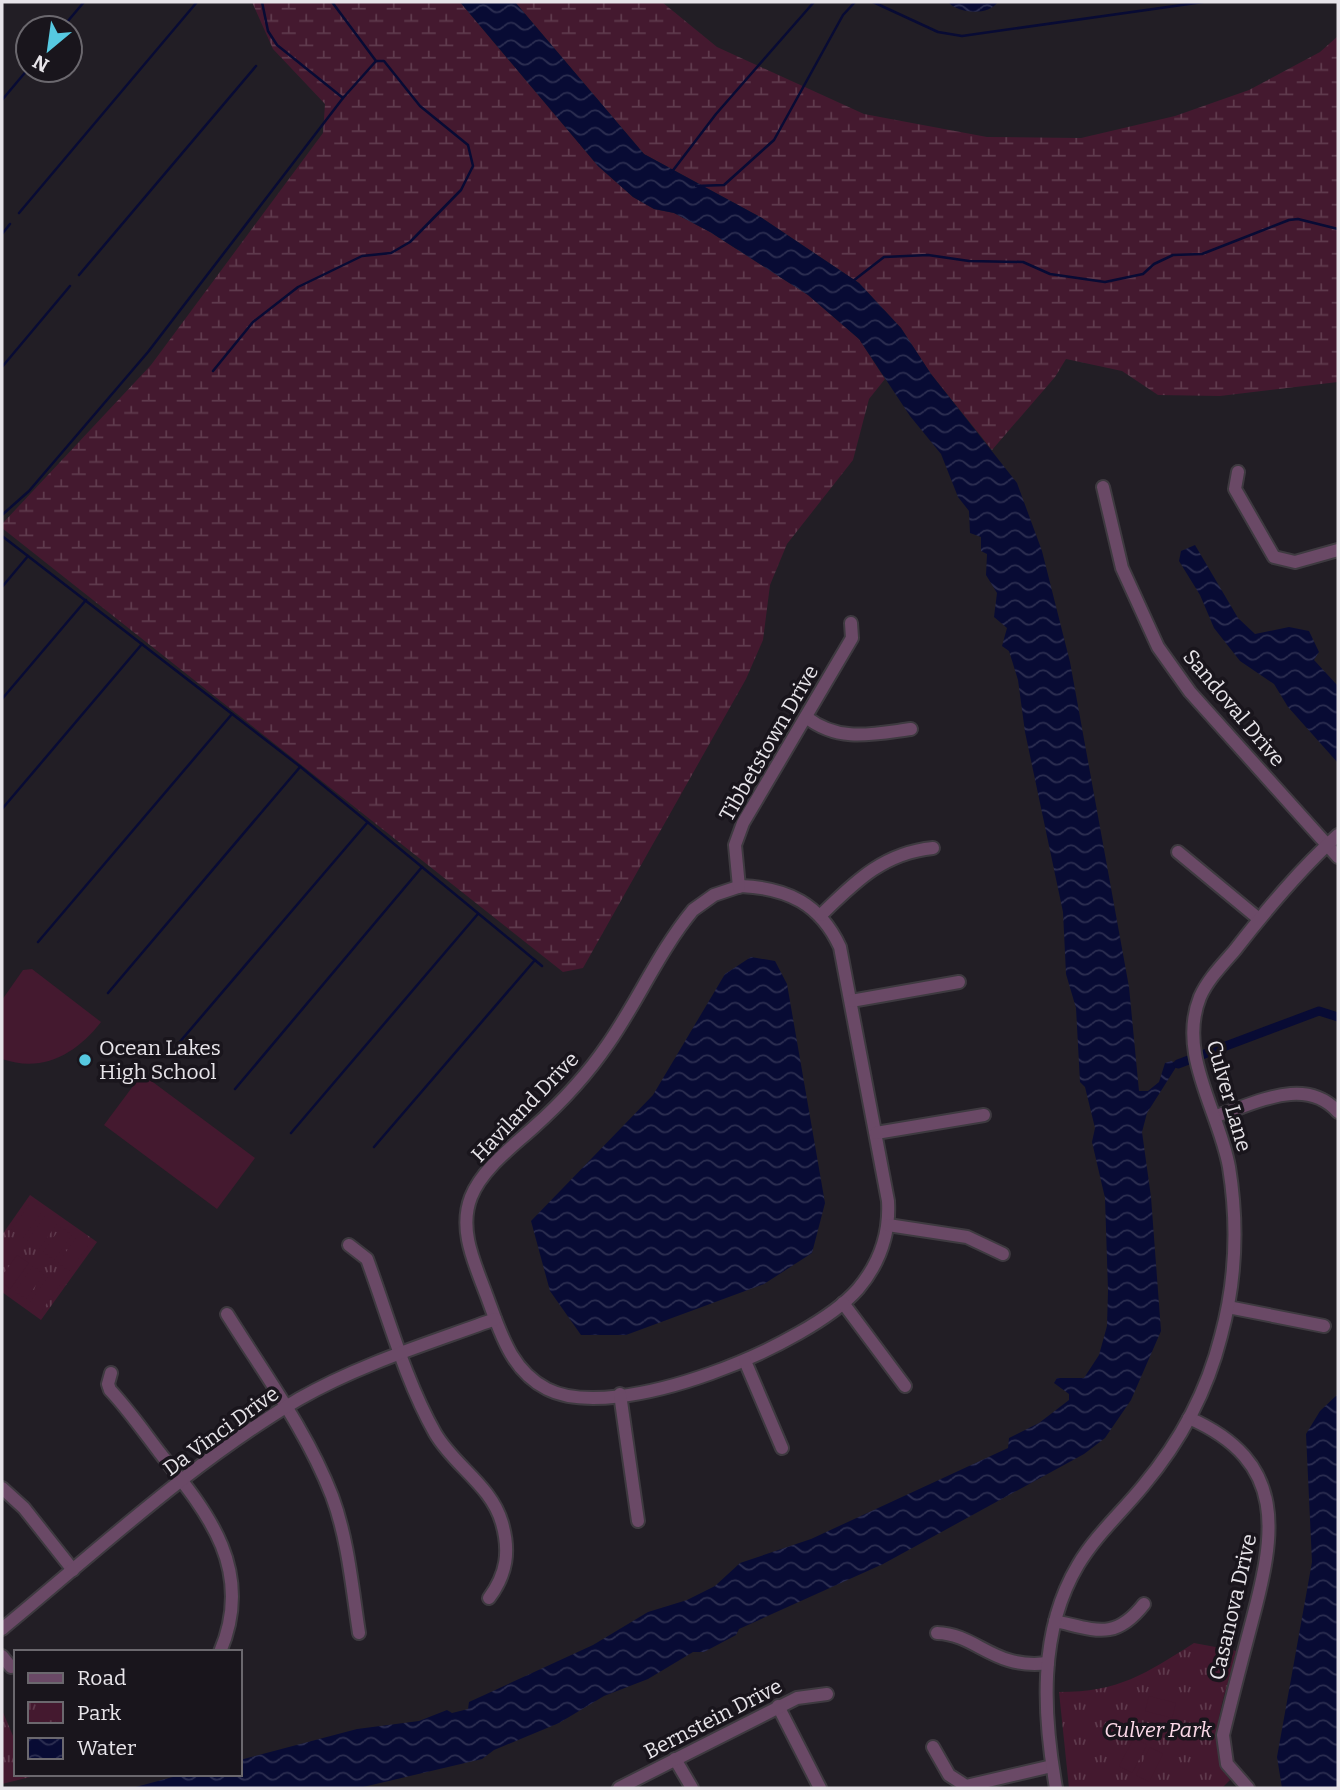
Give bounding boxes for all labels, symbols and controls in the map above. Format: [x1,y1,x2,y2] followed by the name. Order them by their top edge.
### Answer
[14,14,84,84] north arrow
[29,50,53,77] text: N
[1177,644,1291,772] street label: Sandoval Drive
[714,660,824,826] street label: Tibbetstown Drive
[99,1035,221,1085] place label: Ocean Lakes High School
[1201,1037,1257,1155] street label: Culver Lane
[466,1046,584,1168] street label: Haviland Drive
[77,1052,93,1068] marker: Ocean Lakes High School
[158,1380,284,1482] street label: Da Vinci Drive
[1204,1531,1262,1683] street label: Casanova Drive
[14,1650,242,1776] legend
[77,1665,126,1691] text: Road
[640,1673,786,1765] street label: Bernstein Drive
[77,1700,121,1726] text: Park
[1104,1717,1212,1743] park label: Culver Park
[77,1735,136,1761] text: Water

